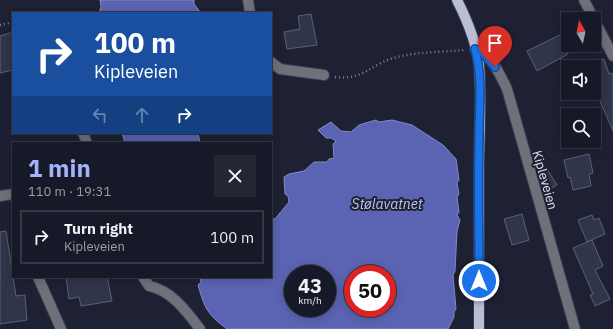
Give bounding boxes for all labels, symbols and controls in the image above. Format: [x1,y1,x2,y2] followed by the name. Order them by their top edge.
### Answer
[561,12,601,52] north arrow
[561,12,601,148] map controls
[94,24,176,61] text: 100 m
[478,26,512,67] pin
[28,28,80,80] icon: right
[484,32,506,54] icon: arrive
[94,60,178,83] text: Kipleveien
[561,60,601,100] button: sound
[89,104,111,126] icon: left
[131,104,153,126] icon: ahead
[173,104,195,126] icon: right
[561,108,601,148] button: search
[528,148,562,212] street label: Kipleveien
[28,152,91,184] text: 1 min
[214,155,256,197] button: close
[28,183,111,200] text: 110 m · 19:31
[352,195,423,213] water label: Stølavatnet
[64,219,133,238] text: Turn right
[30,226,52,248] icon: right
[210,228,254,247] text: 100 m
[64,238,125,255] text: Kipleveien
[458,260,500,302] position arrow
[344,265,396,317] speed limit sign: 50
[298,272,322,299] text: 43
[298,294,322,307] text: km/h

